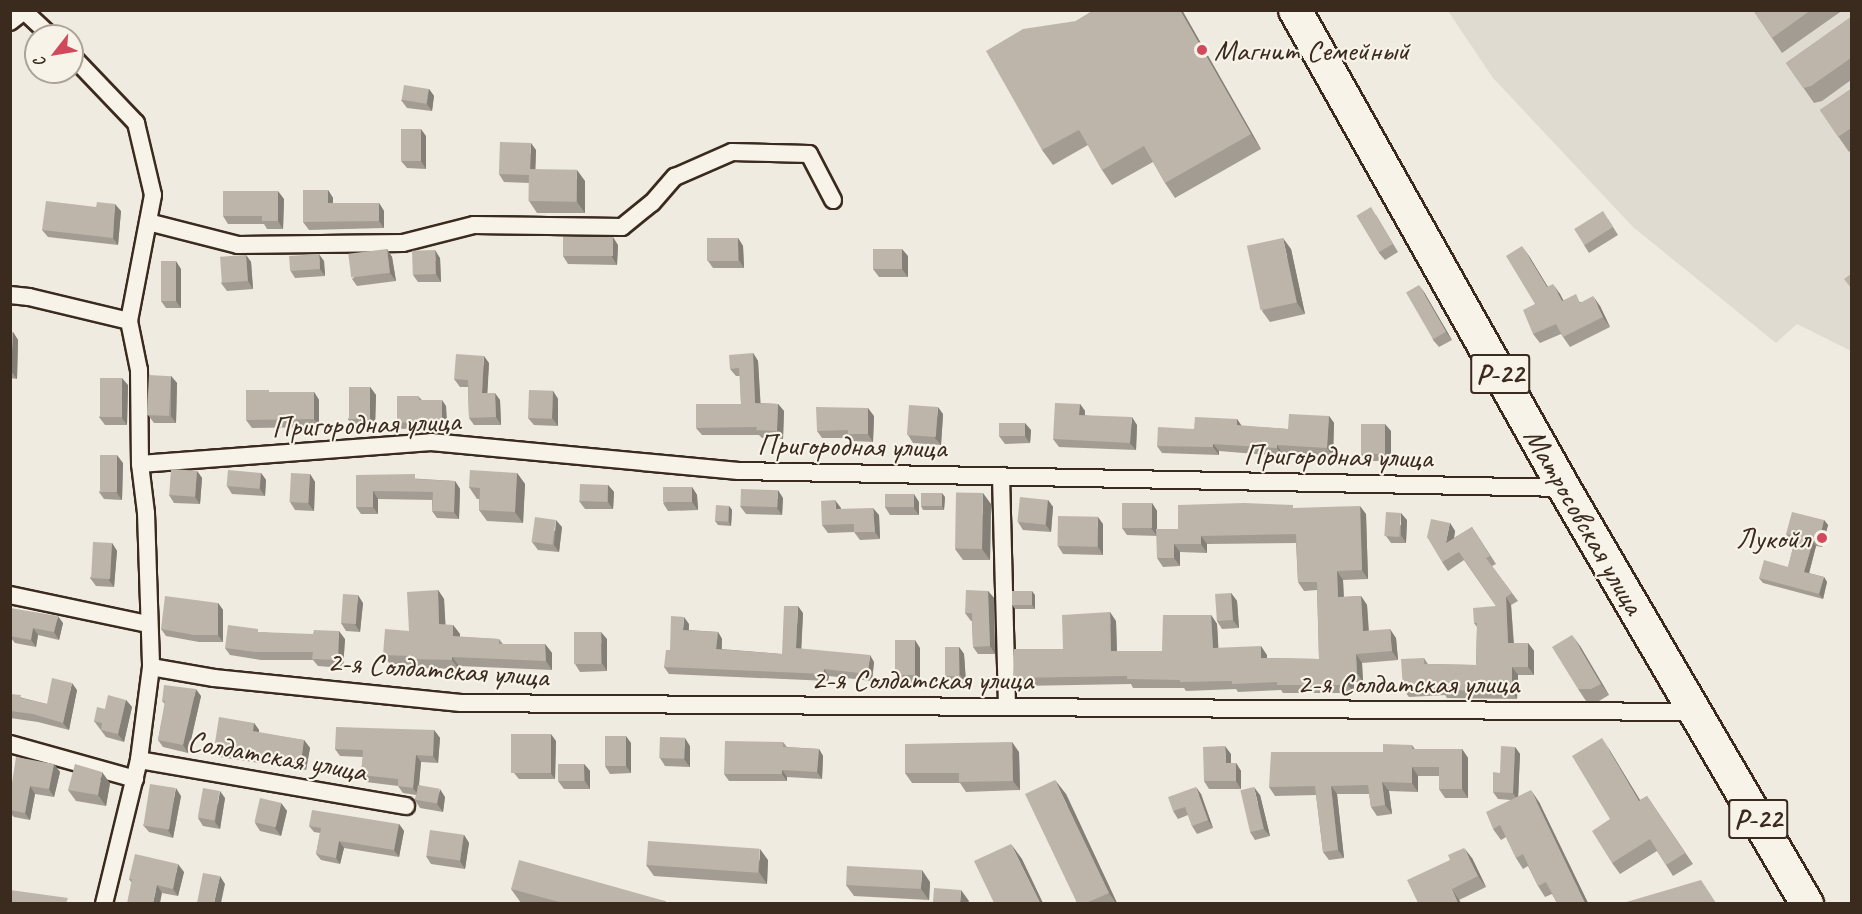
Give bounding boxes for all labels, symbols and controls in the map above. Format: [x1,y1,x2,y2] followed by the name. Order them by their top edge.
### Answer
[24,24,84,84] north arrow
[1214,32,1409,68] place label: Магнит Семейный
[1195,43,1209,57] marker: Магнит Семейный
[30,54,51,71] text: С
[1470,349,1530,399] road number: Р-22
[270,403,462,445] street label: Пригородная улица
[1516,420,1652,622] street label: Матросовская улица
[756,426,948,466] street label: Пригородная улица
[1242,436,1434,476] street label: Пригородная улица
[1736,520,1810,556] place label: Лукойл
[1815,531,1829,545] marker: Лукойл
[325,643,551,695] street label: 2-я Солдатская улица
[810,661,1034,697] street label: 2-я Солдатская улица
[1296,665,1520,701] street label: 2-я Солдатская улица
[184,722,370,790] street label: Солдатская улица
[1728,794,1788,844] road number: Р-22

